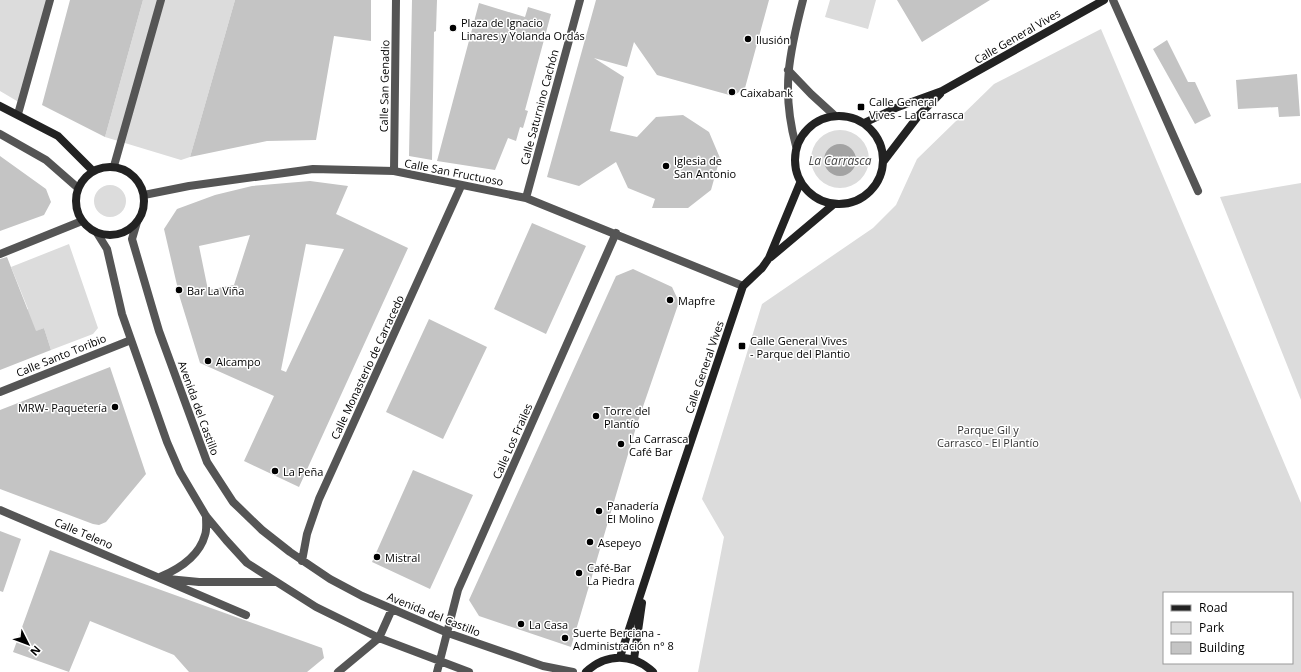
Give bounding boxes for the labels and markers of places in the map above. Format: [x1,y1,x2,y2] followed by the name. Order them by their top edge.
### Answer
[461,15,585,43] place label: Plaza de Ignacio Linares y Yolanda Ordás
[448,23,458,33] marker: Plaza de Ignacio Linares y Yolanda Ordás
[756,32,790,47] place label: Ilusión
[743,34,753,44] marker: Ilusión
[740,85,793,100] place label: Caixabank
[727,87,737,97] marker: Caixabank
[869,94,964,122] place label: Calle General Vives - La Carrasca
[856,102,866,112] marker: Calle General Vives - La Carrasca
[674,153,737,181] place label: Iglesia de San Antonio
[661,161,671,171] marker: Iglesia de San Antonio
[187,283,244,298] place label: Bar La Viña
[174,285,184,295] marker: Bar La Viña
[678,293,715,308] place label: Mapfre
[665,295,675,305] marker: Mapfre
[750,333,851,361] place label: Calle General Vives - Parque del Plantio
[737,341,747,351] marker: Calle General Vives - Parque del Plantio
[216,354,261,369] place label: Alcampo
[203,356,213,366] marker: Alcampo
[18,400,107,415] place label: MRW- Paquetería
[110,402,120,412] marker: MRW- Paquetería
[604,403,650,431] place label: Torre del Plantío
[591,411,601,421] marker: Torre del Plantío
[629,431,688,459] place label: La Carrasca Café Bar
[616,439,626,449] marker: La Carrasca Café Bar
[283,464,323,479] place label: La Peña
[270,466,280,476] marker: La Peña
[607,498,659,526] place label: Panadería El Molino
[594,506,604,516] marker: Panadería El Molino
[598,535,642,550] place label: Asepeyo
[585,537,595,547] marker: Asepeyo
[385,550,420,565] place label: Mistral
[372,552,382,562] marker: Mistral
[587,560,635,588] place label: Café-Bar La Piedra
[574,568,584,578] marker: Café-Bar La Piedra
[529,617,568,632] place label: La Casa
[516,619,526,629] marker: La Casa
[573,625,674,653] place label: Suerte Berciana - Administración n° 8
[560,633,570,643] marker: Suerte Berciana - Administración n° 8

